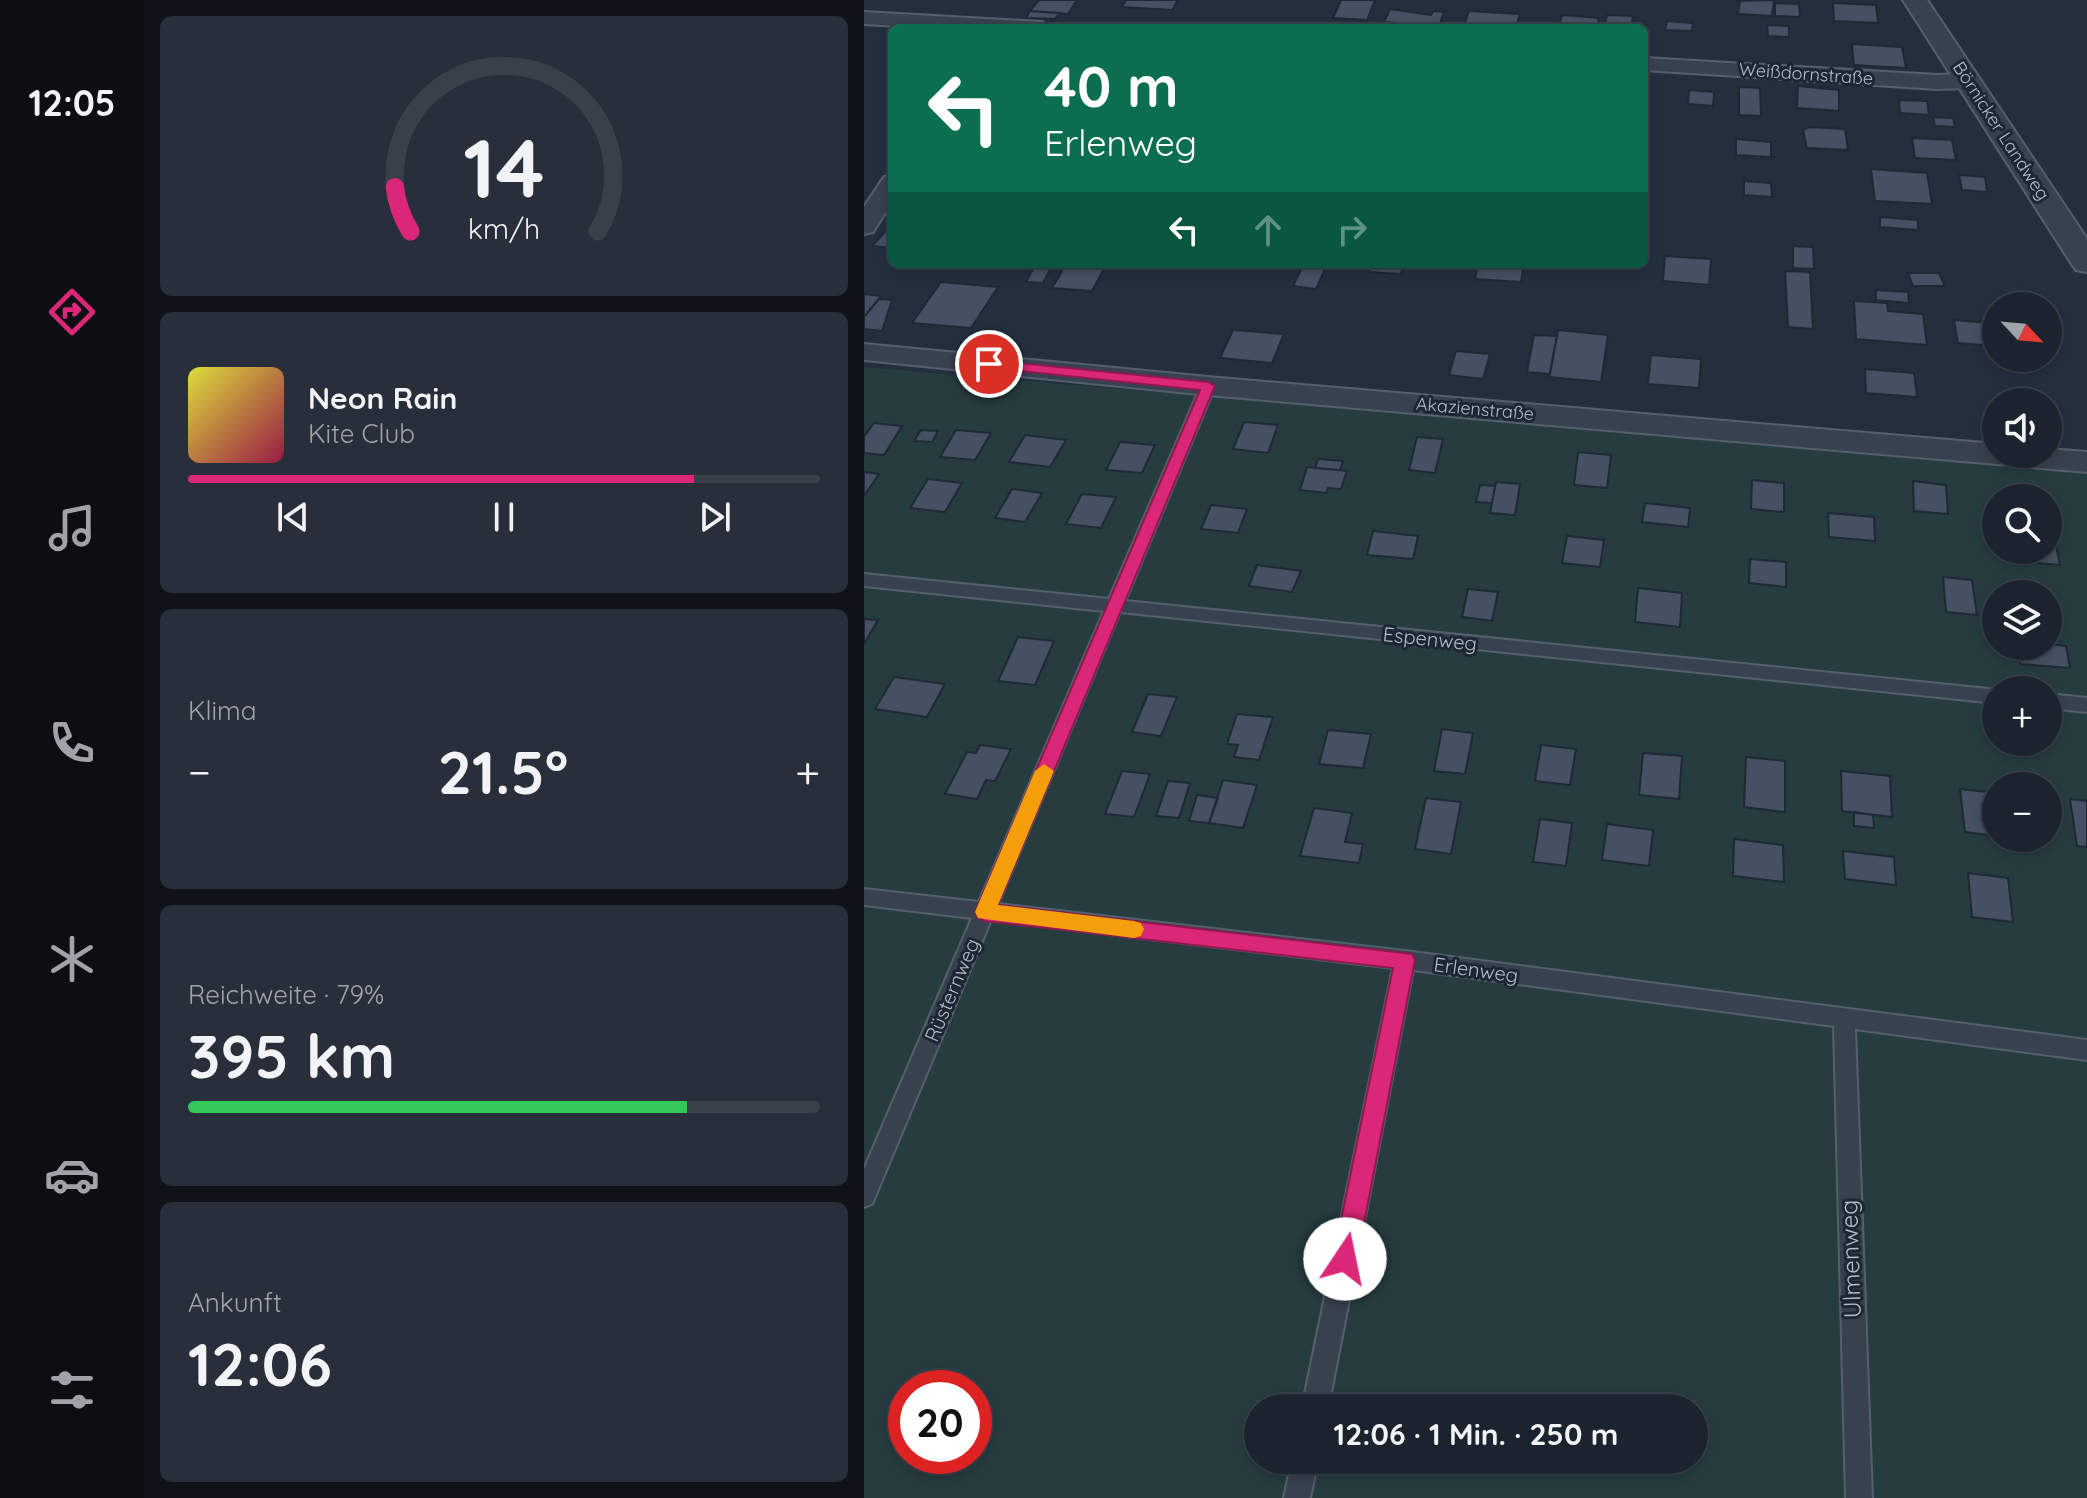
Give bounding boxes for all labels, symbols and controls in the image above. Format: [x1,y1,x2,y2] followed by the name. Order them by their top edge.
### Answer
[1044,51,1179,121] text: 40 m
[912,56,1016,160] icon: left
[1738,57,1874,90] street label: Weißdornstraße
[1948,57,2055,205] street label: Börnicker Landweg
[28,80,116,125] text: 12:05
[463,115,545,219] text: 14
[1044,120,1197,165] text: Erlenweg
[1162,208,1206,252] icon: left
[1246,208,1290,252] icon: ahead
[1330,208,1374,252] icon: right
[468,210,540,246] text: km/h
[44,284,100,340] icon: directions
[1982,292,2062,372] north arrow
[1982,292,2062,852] map controls
[955,330,1023,398] pin
[967,342,1011,386] icon: arrive
[308,379,457,417] text: Neon Rain
[1982,388,2062,468] button: sound
[1415,392,1535,425] street label: Akazienstraße
[308,417,415,450] text: Kite Club
[1982,484,2062,564] button: search
[271,495,315,539] icon: previous
[482,495,526,539] icon: pause
[693,495,737,539] icon: next
[44,500,100,556] icon: music
[1982,580,2062,660] button: layers
[1382,621,1478,656] street label: Espenweg
[1982,676,2062,756] button: +
[188,694,257,727] text: Klima
[44,715,100,771] icon: phone
[438,734,568,809] text: 21.5°
[188,744,211,799] text: −
[795,744,820,799] text: +
[1982,772,2062,852] button: −
[44,931,100,987] icon: climate
[919,934,985,1045] street label: Rüsternweg
[1432,951,1520,988] street label: Erlenweg
[188,978,384,1011] text: Reichweite · 79%
[188,1018,395,1093] text: 395 km
[44,1147,100,1203] icon: car
[1833,1199,1867,1319] street label: Ulmenweg
[1303,1217,1387,1301] position arrow
[188,1286,282,1319] text: Ankunft
[188,1326,332,1401] text: 12:06
[44,1362,100,1418] icon: filters
[888,1370,992,1474] speed limit sign: 20
[1334,1415,1618,1453] text: 12:06 · 1 Min. · 250 m

